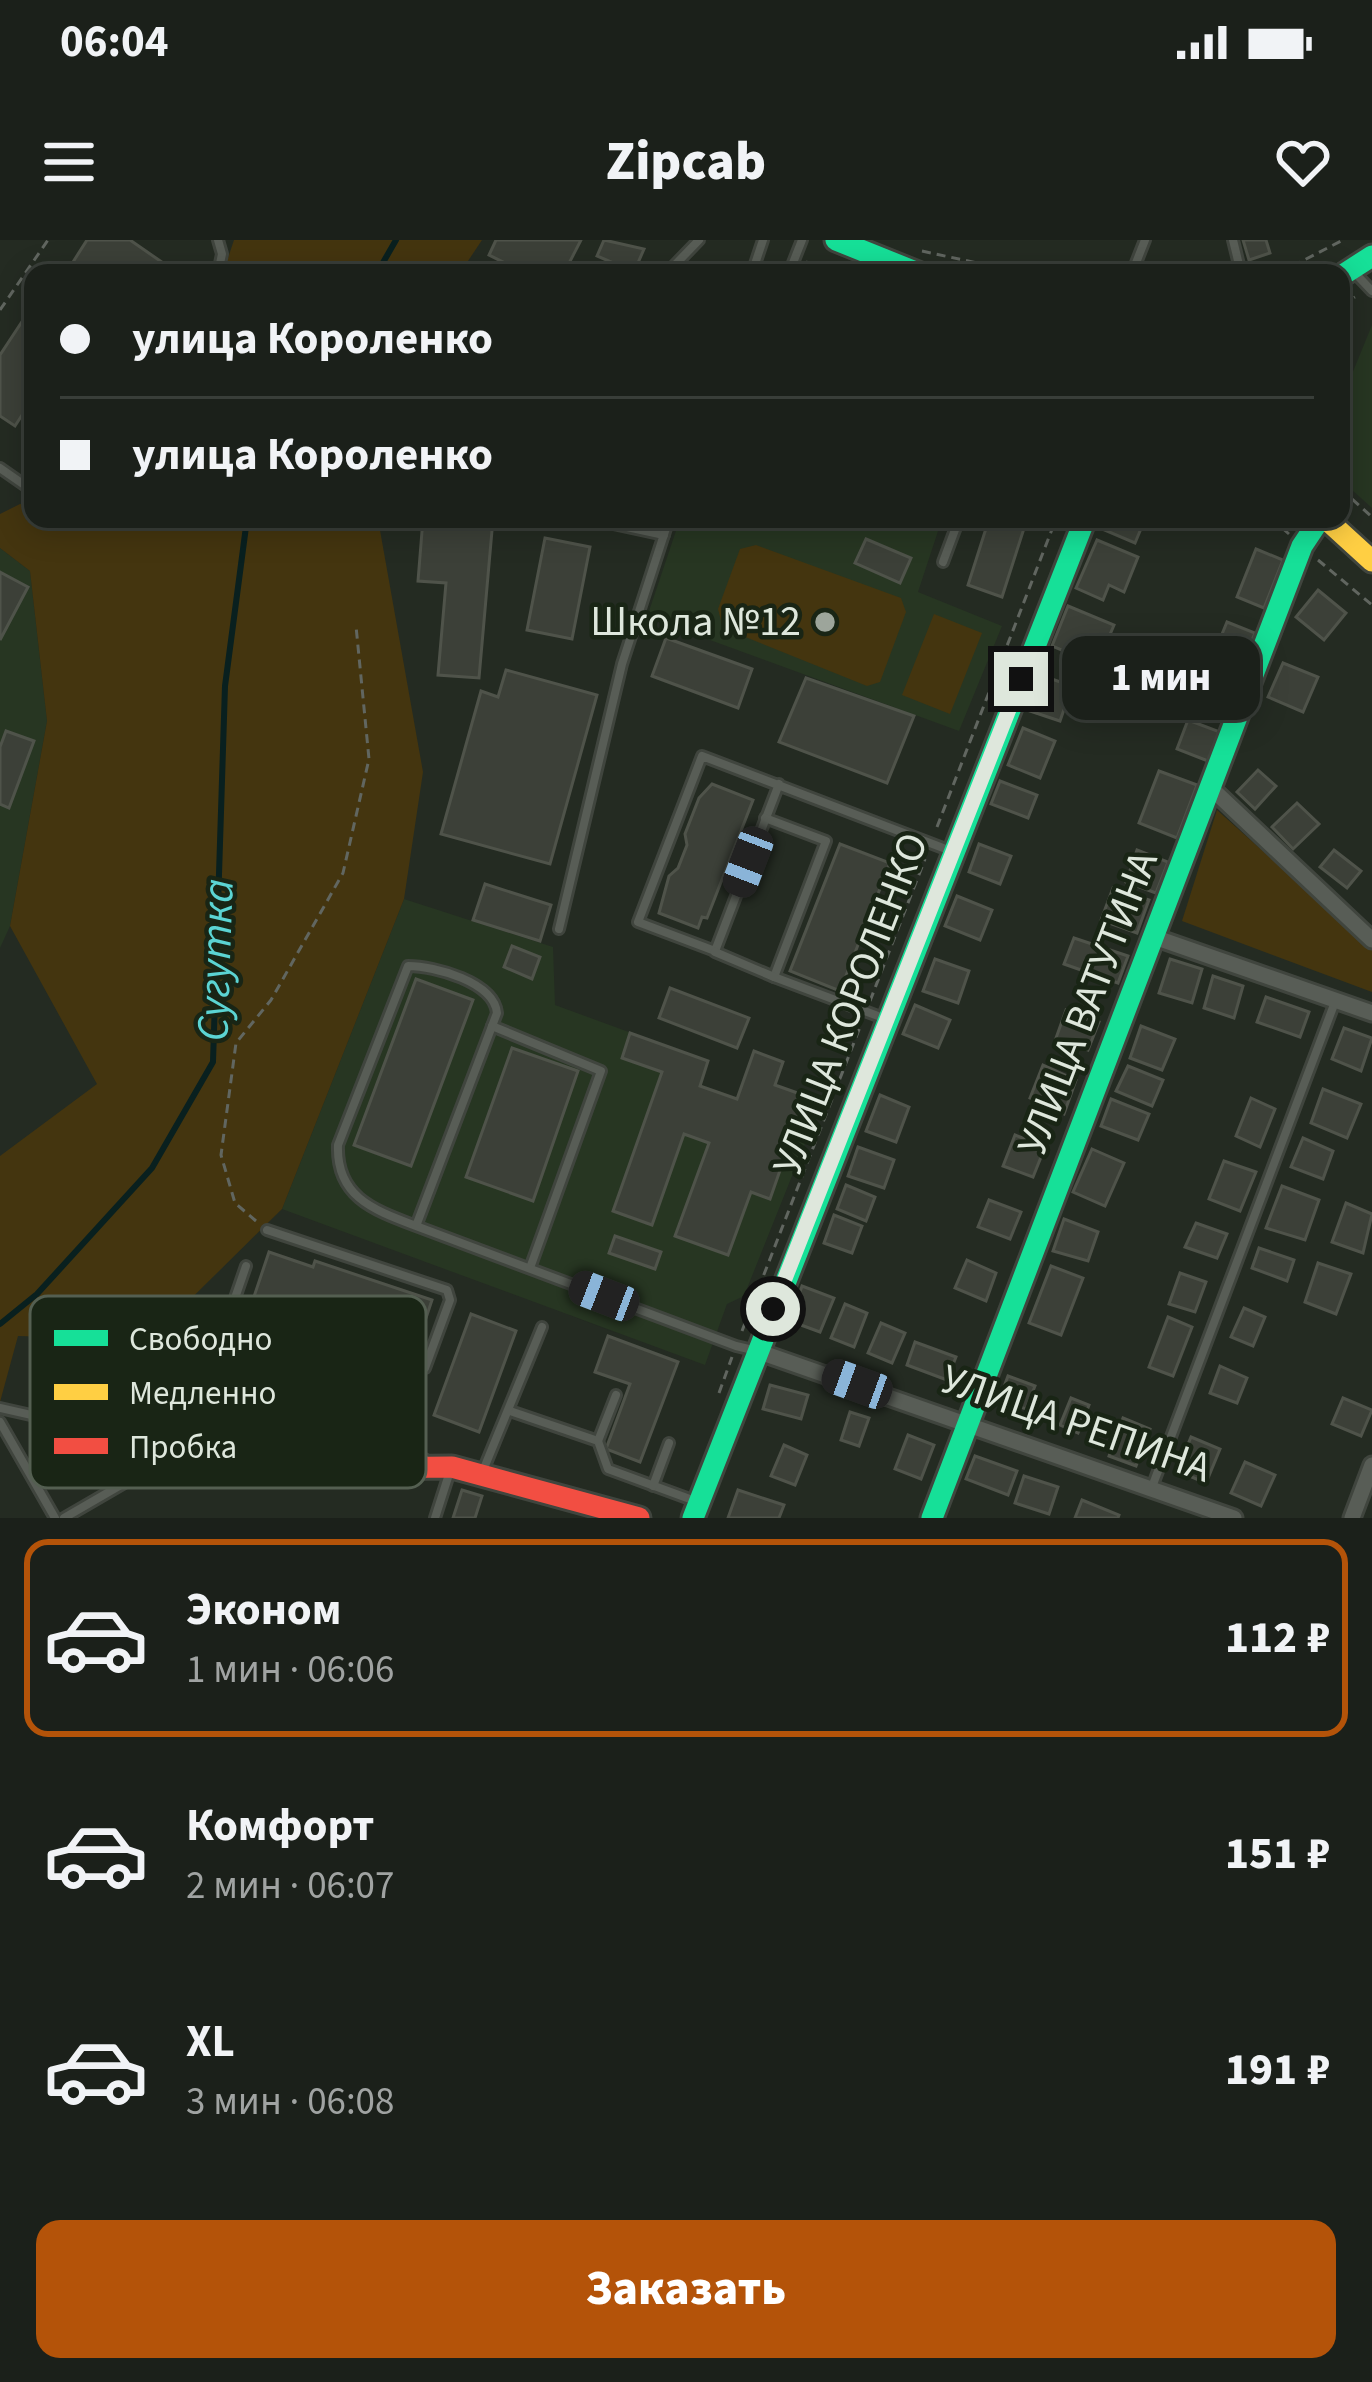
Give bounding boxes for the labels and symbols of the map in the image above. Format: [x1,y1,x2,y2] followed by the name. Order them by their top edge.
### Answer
[590,592,801,652] place label: Школа №12
[812,609,838,635] marker: Школа №12
[1063,637,1261,721] callout: 1 мин
[994,652,1048,706] route end
[718,822,778,902] car
[758,824,944,1184] street label: УЛИЦА КОРОЛЕНКО
[1002,842,1174,1164] street label: УЛИЦА ВАТУТИНА
[181,878,251,1042] water label: Сугутка
[564,1266,644,1326] car
[746,1282,800,1336] route start
[30,1296,426,1488] legend
[129,1316,272,1363] text: Свободно
[933,1350,1219,1498] street label: УЛИЦА РЕПИНА
[817,1355,897,1413] car
[129,1370,276,1417] text: Медленно
[129,1424,237,1471] text: Пробка

